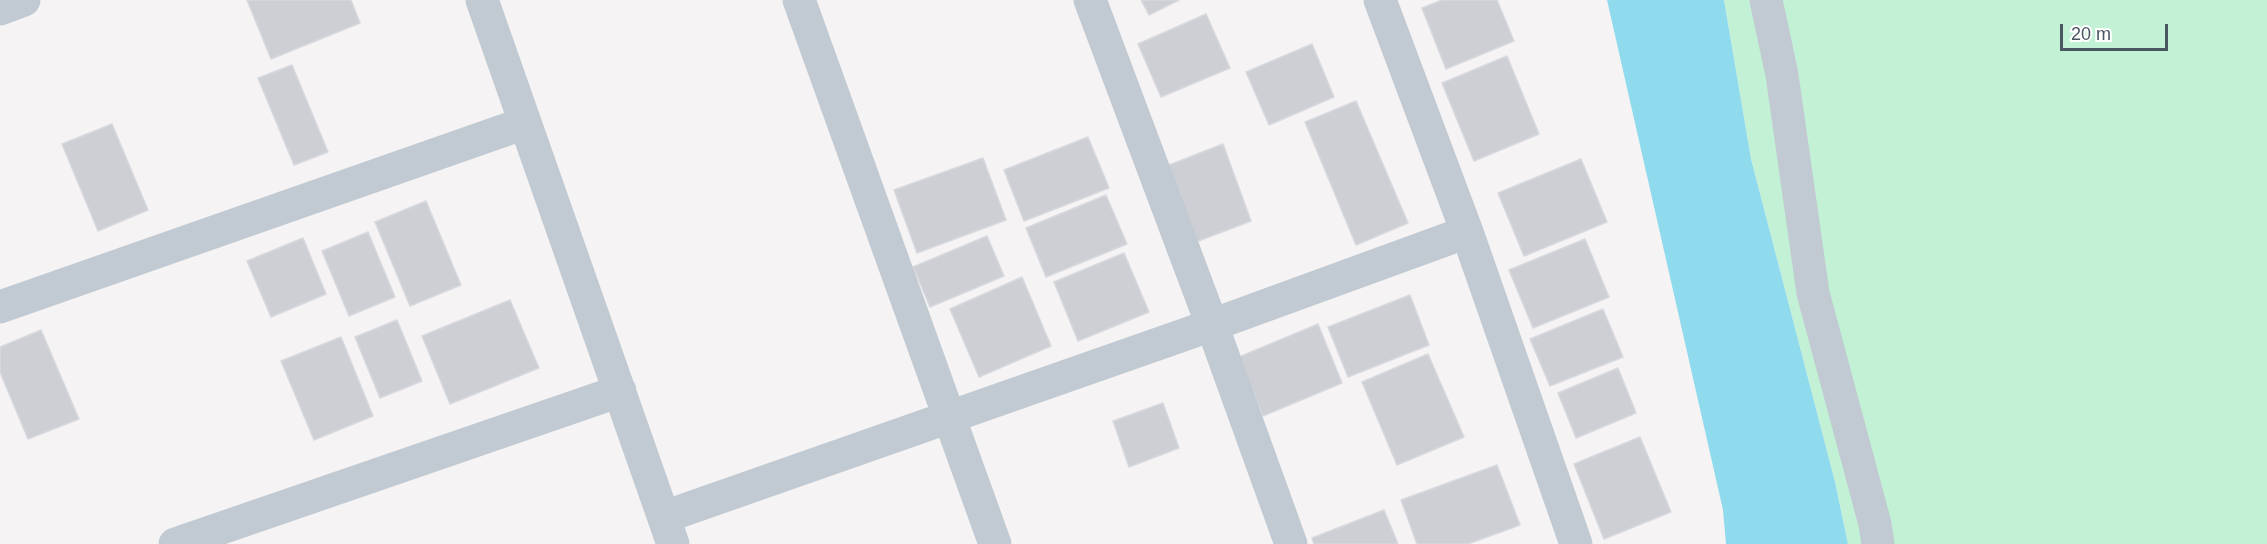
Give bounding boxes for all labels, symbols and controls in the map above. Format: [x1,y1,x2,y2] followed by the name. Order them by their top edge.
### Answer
[2063,12,2171,50] scale bar
[2071,24,2111,44] text: 20 m

